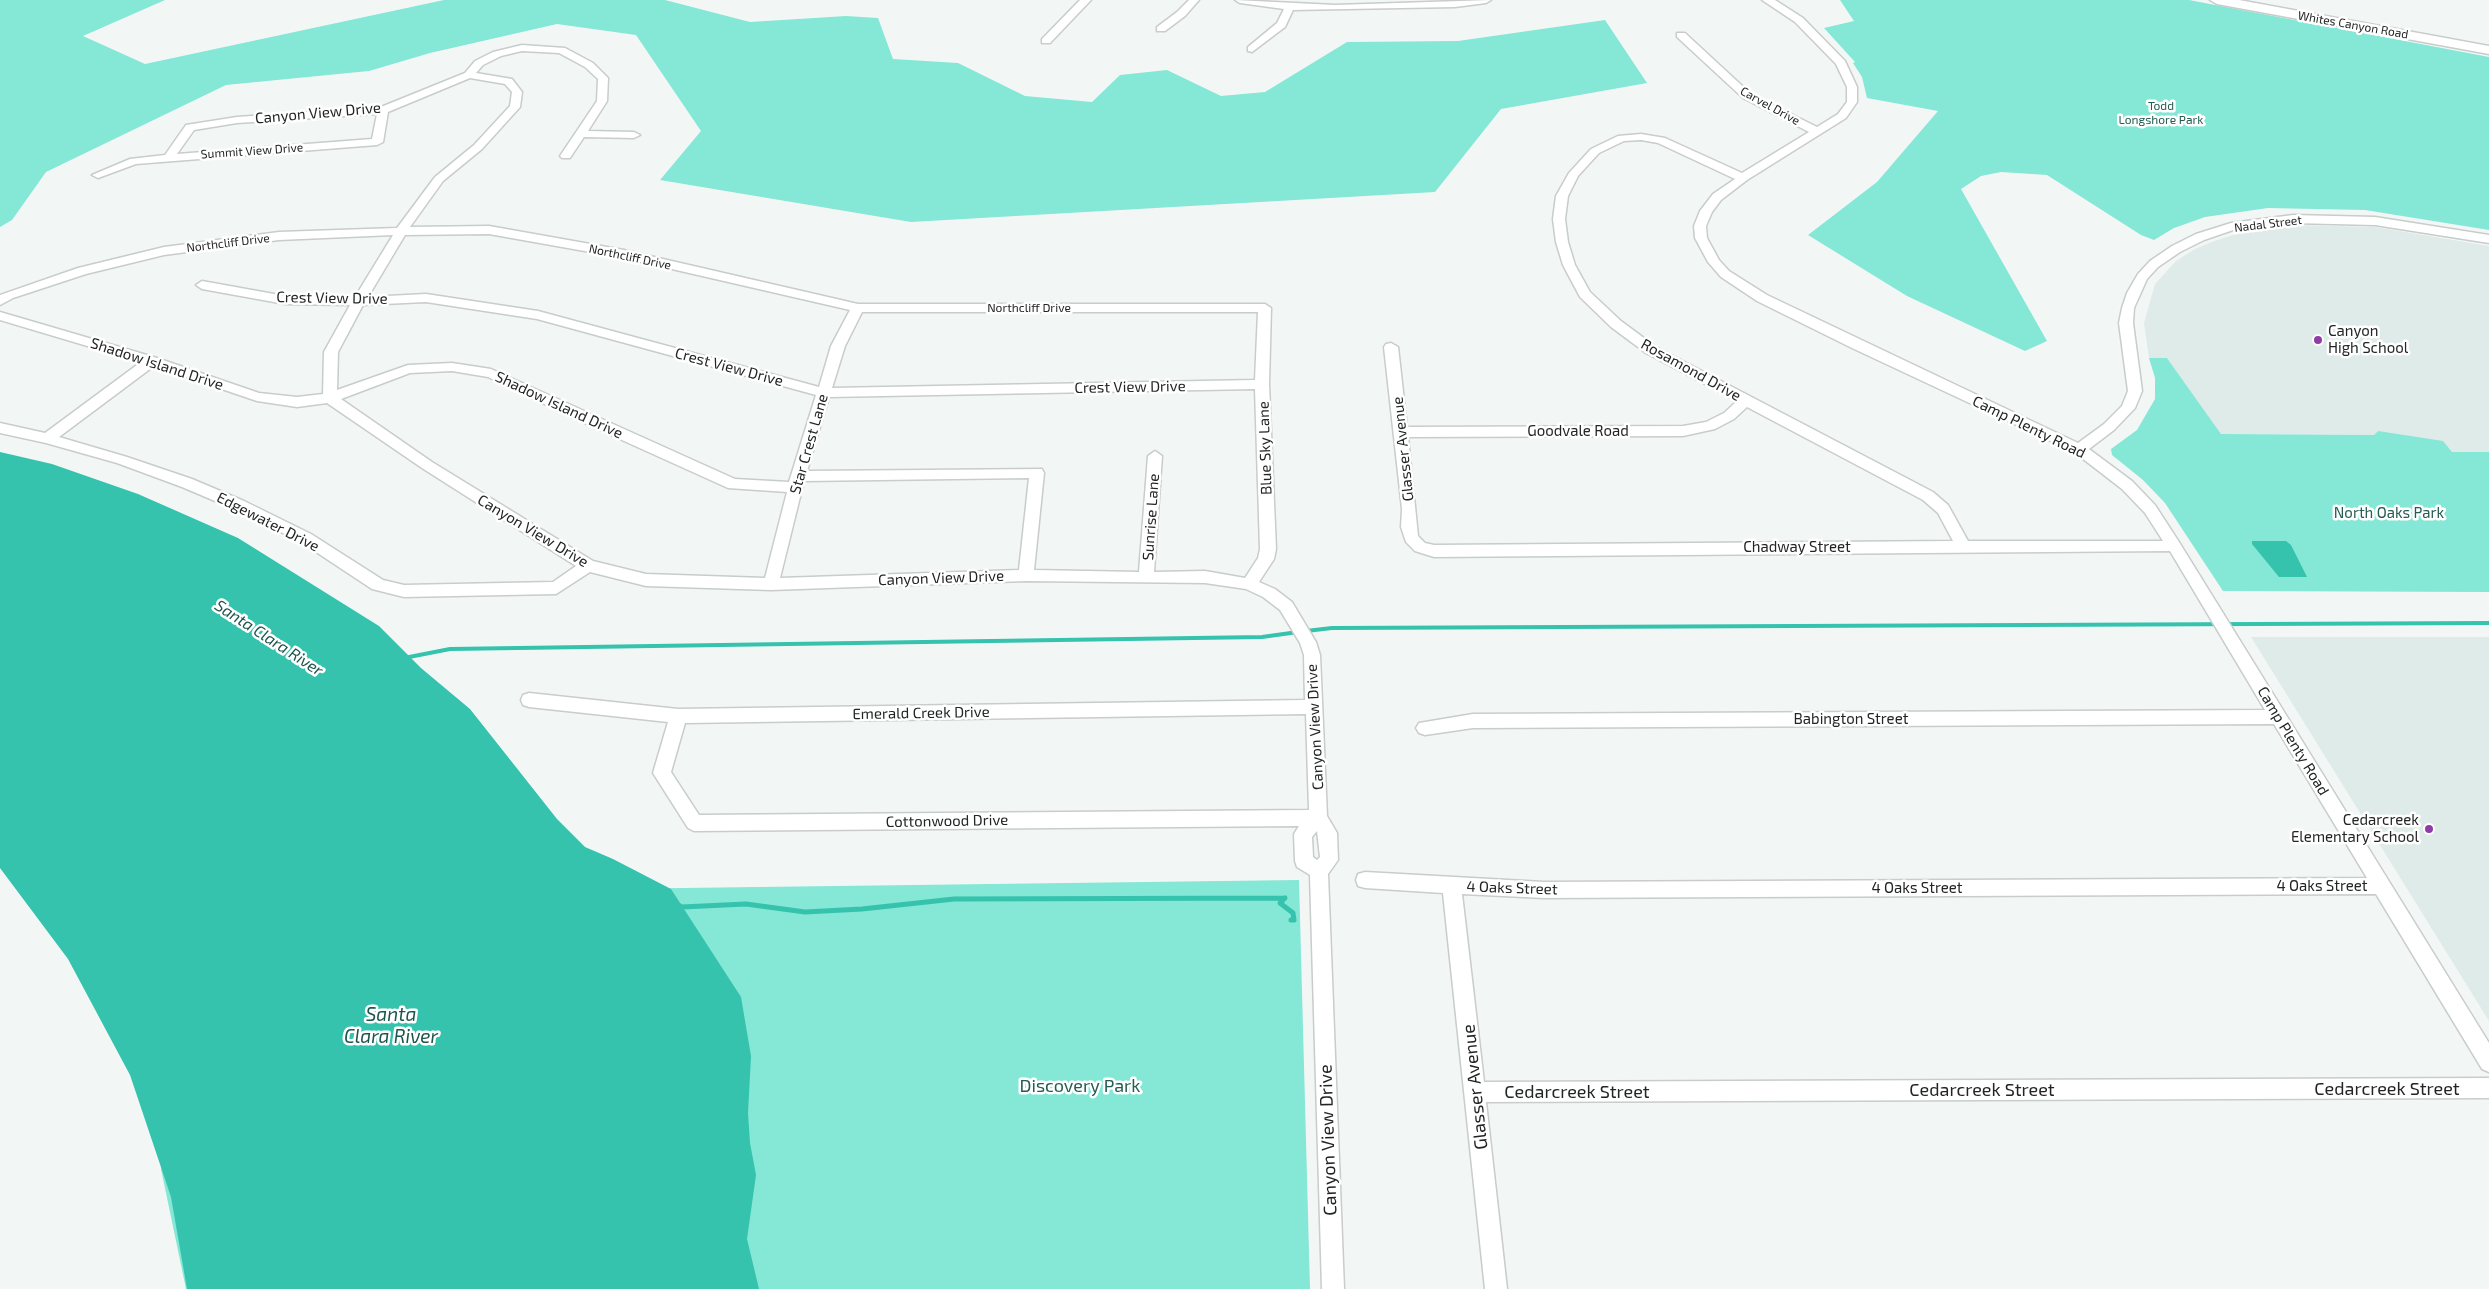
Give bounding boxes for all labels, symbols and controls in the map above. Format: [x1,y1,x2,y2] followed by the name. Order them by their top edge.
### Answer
[2297,8,2409,42] street label: Whites Canyon Road
[1738,84,1802,128] street label: Carvel Drive
[254,99,382,127] street label: Canyon View Drive
[2119,99,2203,127] park label: Todd Longshore Park
[200,140,304,162] street label: Summit View Drive
[2233,213,2303,235] street label: Nadal Street
[186,231,270,255] street label: Northcliff Drive
[588,241,672,273] street label: Northcliff Drive
[276,288,388,308] street label: Crest View Drive
[987,301,1071,315] street label: Northcliff Drive
[2328,322,2408,357] place label: Canyon High School
[88,334,226,394] street label: Shadow Island Drive
[2312,334,2324,346] marker: Canyon High School
[1638,335,1744,405] street label: Rosamond Drive
[673,344,785,390] street label: Crest View Drive
[492,368,626,442] street label: Shadow Island Drive
[1074,377,1186,397] street label: Crest View Drive
[786,392,832,496] street label: Star Crest Lane
[1970,392,2088,462] street label: Camp Plenty Road
[1389,396,1417,502] street label: Glasser Avenue
[1254,401,1276,495] street label: Blue Sky Lane
[1527,422,1629,440] street label: Goodvale Road
[1139,473,1163,561] street label: Sunrise Lane
[214,488,322,556] street label: Edgewater Drive
[474,491,592,571] street label: Canyon View Drive
[2334,504,2444,522] park label: North Oaks Park
[1743,538,1851,556] street label: Chadway Street
[878,567,1004,589] street label: Canyon View Drive
[211,596,327,680] water label: Santa Clara River
[1303,664,1327,790] street label: Canyon View Drive
[2253,683,2333,799] street label: Camp Plenty Road
[852,703,990,723] street label: Emerald Creek Drive
[1794,710,1908,728] street label: Babington Street
[886,811,1008,831] street label: Cottonwood Drive
[2291,811,2419,846] place label: Cedarcreek Elementary School
[2423,823,2435,835] marker: Cedarcreek Elementary School
[1466,877,1558,899] street label: 4 Oaks Street
[2276,877,2368,895] street label: 4 Oaks Street
[1871,879,1963,897] street label: 4 Oaks Street
[344,1004,438,1048] water label: Santa Clara River
[1458,1023,1492,1151] street label: Glasser Avenue
[1315,1064,1341,1216] street label: Canyon View Drive
[1020,1075,1140,1097] park label: Discovery Park
[2314,1078,2460,1100] street label: Cedarcreek Street
[1909,1079,2055,1101] street label: Cedarcreek Street
[1504,1081,1650,1103] street label: Cedarcreek Street

